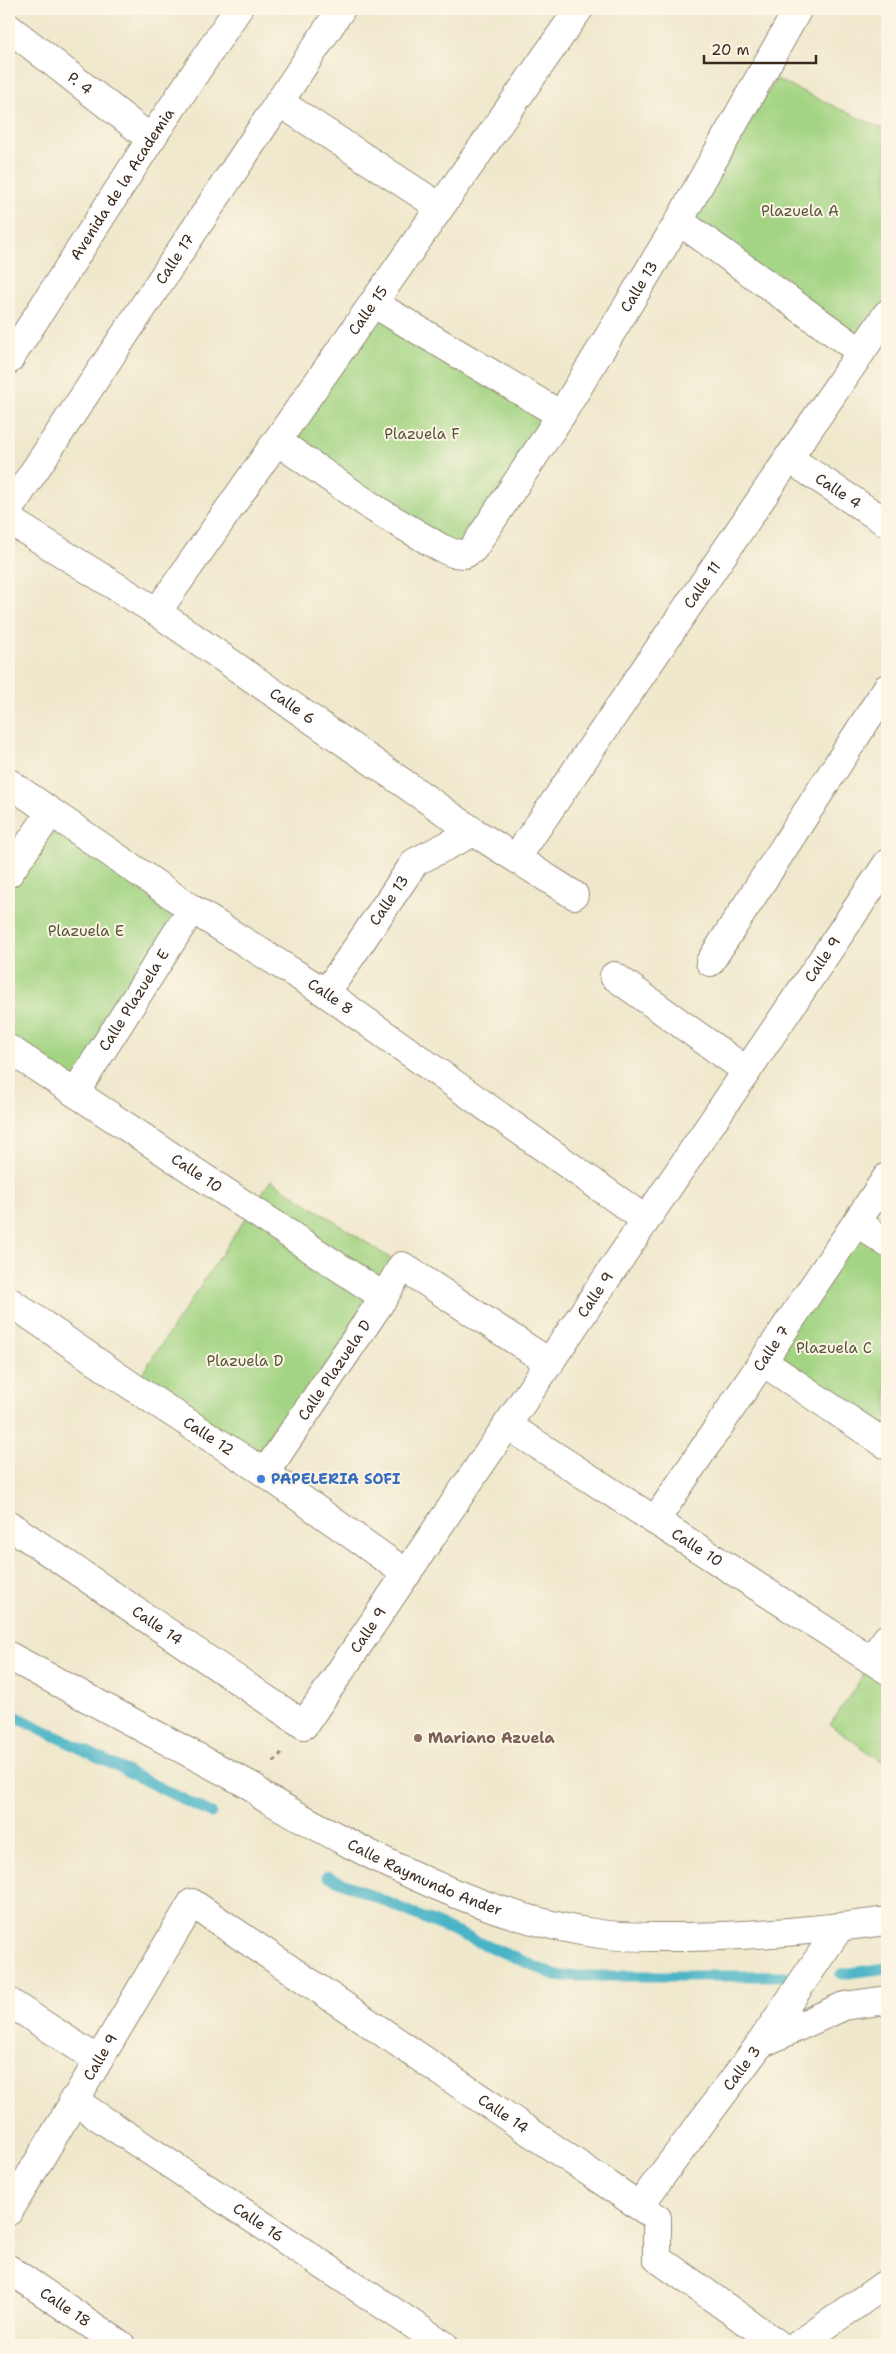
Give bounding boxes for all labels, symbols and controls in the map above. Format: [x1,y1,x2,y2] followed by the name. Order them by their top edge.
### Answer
[704,32,816,64] scale bar
[711,40,750,60] text: 20 m
[63,67,96,99] street label: P. 4
[66,104,179,264] street label: Avenida de la Academia
[761,201,839,221] park label: Plazuela A
[151,230,199,288] street label: Calle 17
[616,257,662,316] street label: Calle 13
[344,282,392,339] street label: Calle 15
[384,424,460,444] park label: Plazuela F
[811,468,865,513] street label: Calle 4
[679,558,725,613] street label: Calle 11
[266,683,319,729] street label: Calle 6
[365,871,413,929] street label: Calle 13
[48,921,124,941] park label: Plazuela E
[800,933,845,986] street label: Calle 9
[94,945,174,1055] street label: Calle Plazuela E
[304,974,357,1019] street label: Calle 8
[167,1149,226,1197] street label: Calle 10
[573,1268,618,1322] street label: Calle 9
[293,1316,376,1425] street label: Calle Plazuela D
[749,1322,794,1375] street label: Calle 7
[796,1338,872,1358] park label: Plazuela C
[207,1351,283,1371] park label: Plazuela D
[179,1412,238,1460] street label: Calle 12
[271,1469,400,1489] place label: PAPELERIA SOFI
[255,1473,267,1485] marker: PAPELERIA SOFI
[667,1524,726,1571] street label: Calle 10
[128,1601,186,1650] street label: Calle 14
[346,1603,391,1657] street label: Calle 9
[428,1728,555,1748] place label: Mariano Azuela
[412,1732,424,1744] marker: Mariano Azuela
[344,1834,505,1920] street label: Calle Raymundo Ander
[79,2030,122,2084] street label: Calle 9
[719,2042,765,2095] street label: Calle 3
[474,2089,532,2138] street label: Calle 14
[229,2198,288,2246] street label: Calle 16
[36,2283,95,2332] street label: Calle 18

